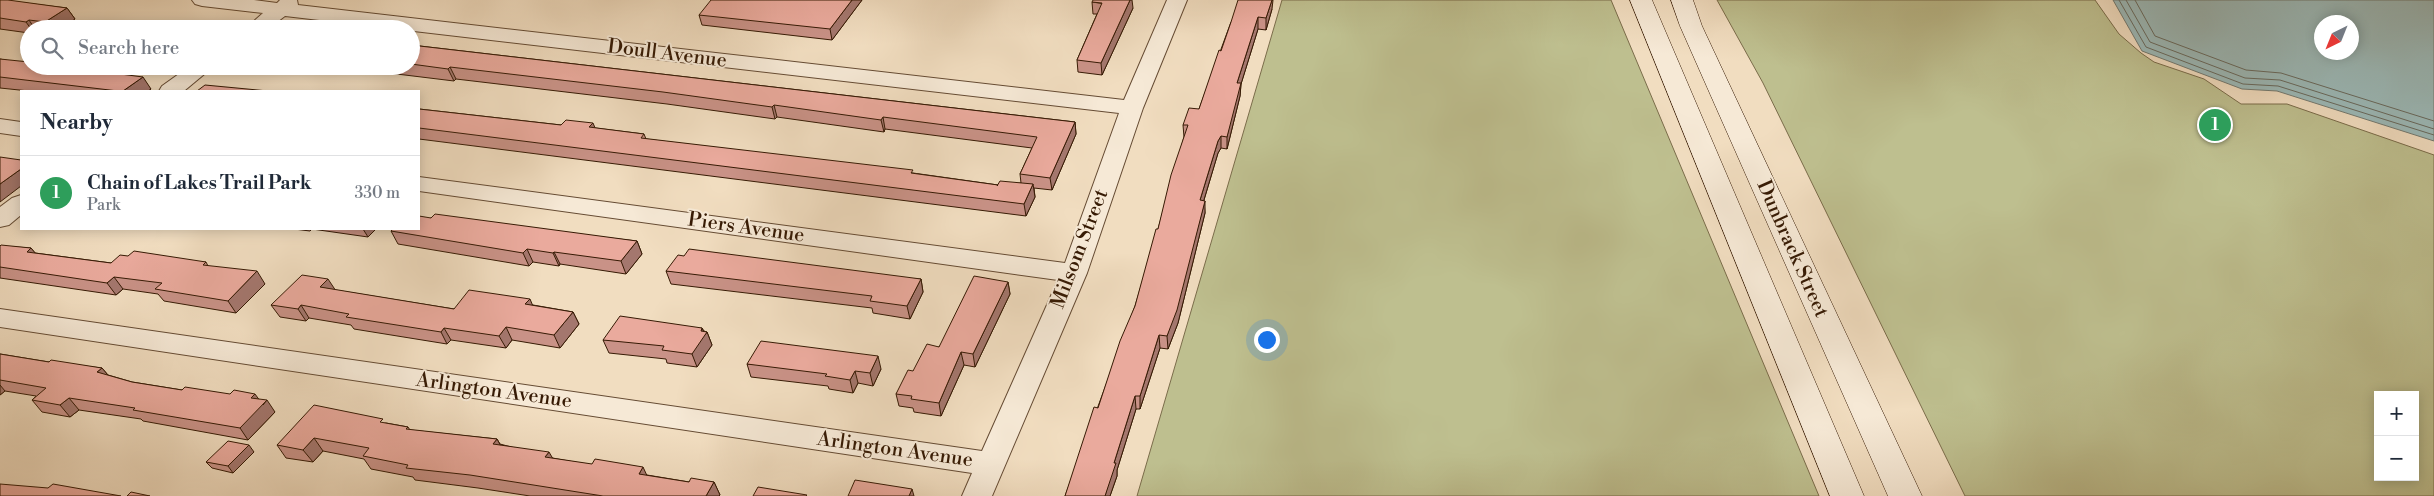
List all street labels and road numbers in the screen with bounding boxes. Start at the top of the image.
street label: Doull Avenue [606,34,728,74]
street label: Dunbrack Street [1750,176,1834,322]
street label: Milsom Street [1046,186,1114,312]
street label: Piers Avenue [686,207,806,249]
street label: Arlington Avenue [414,368,573,414]
street label: Arlington Avenue [815,427,974,473]

